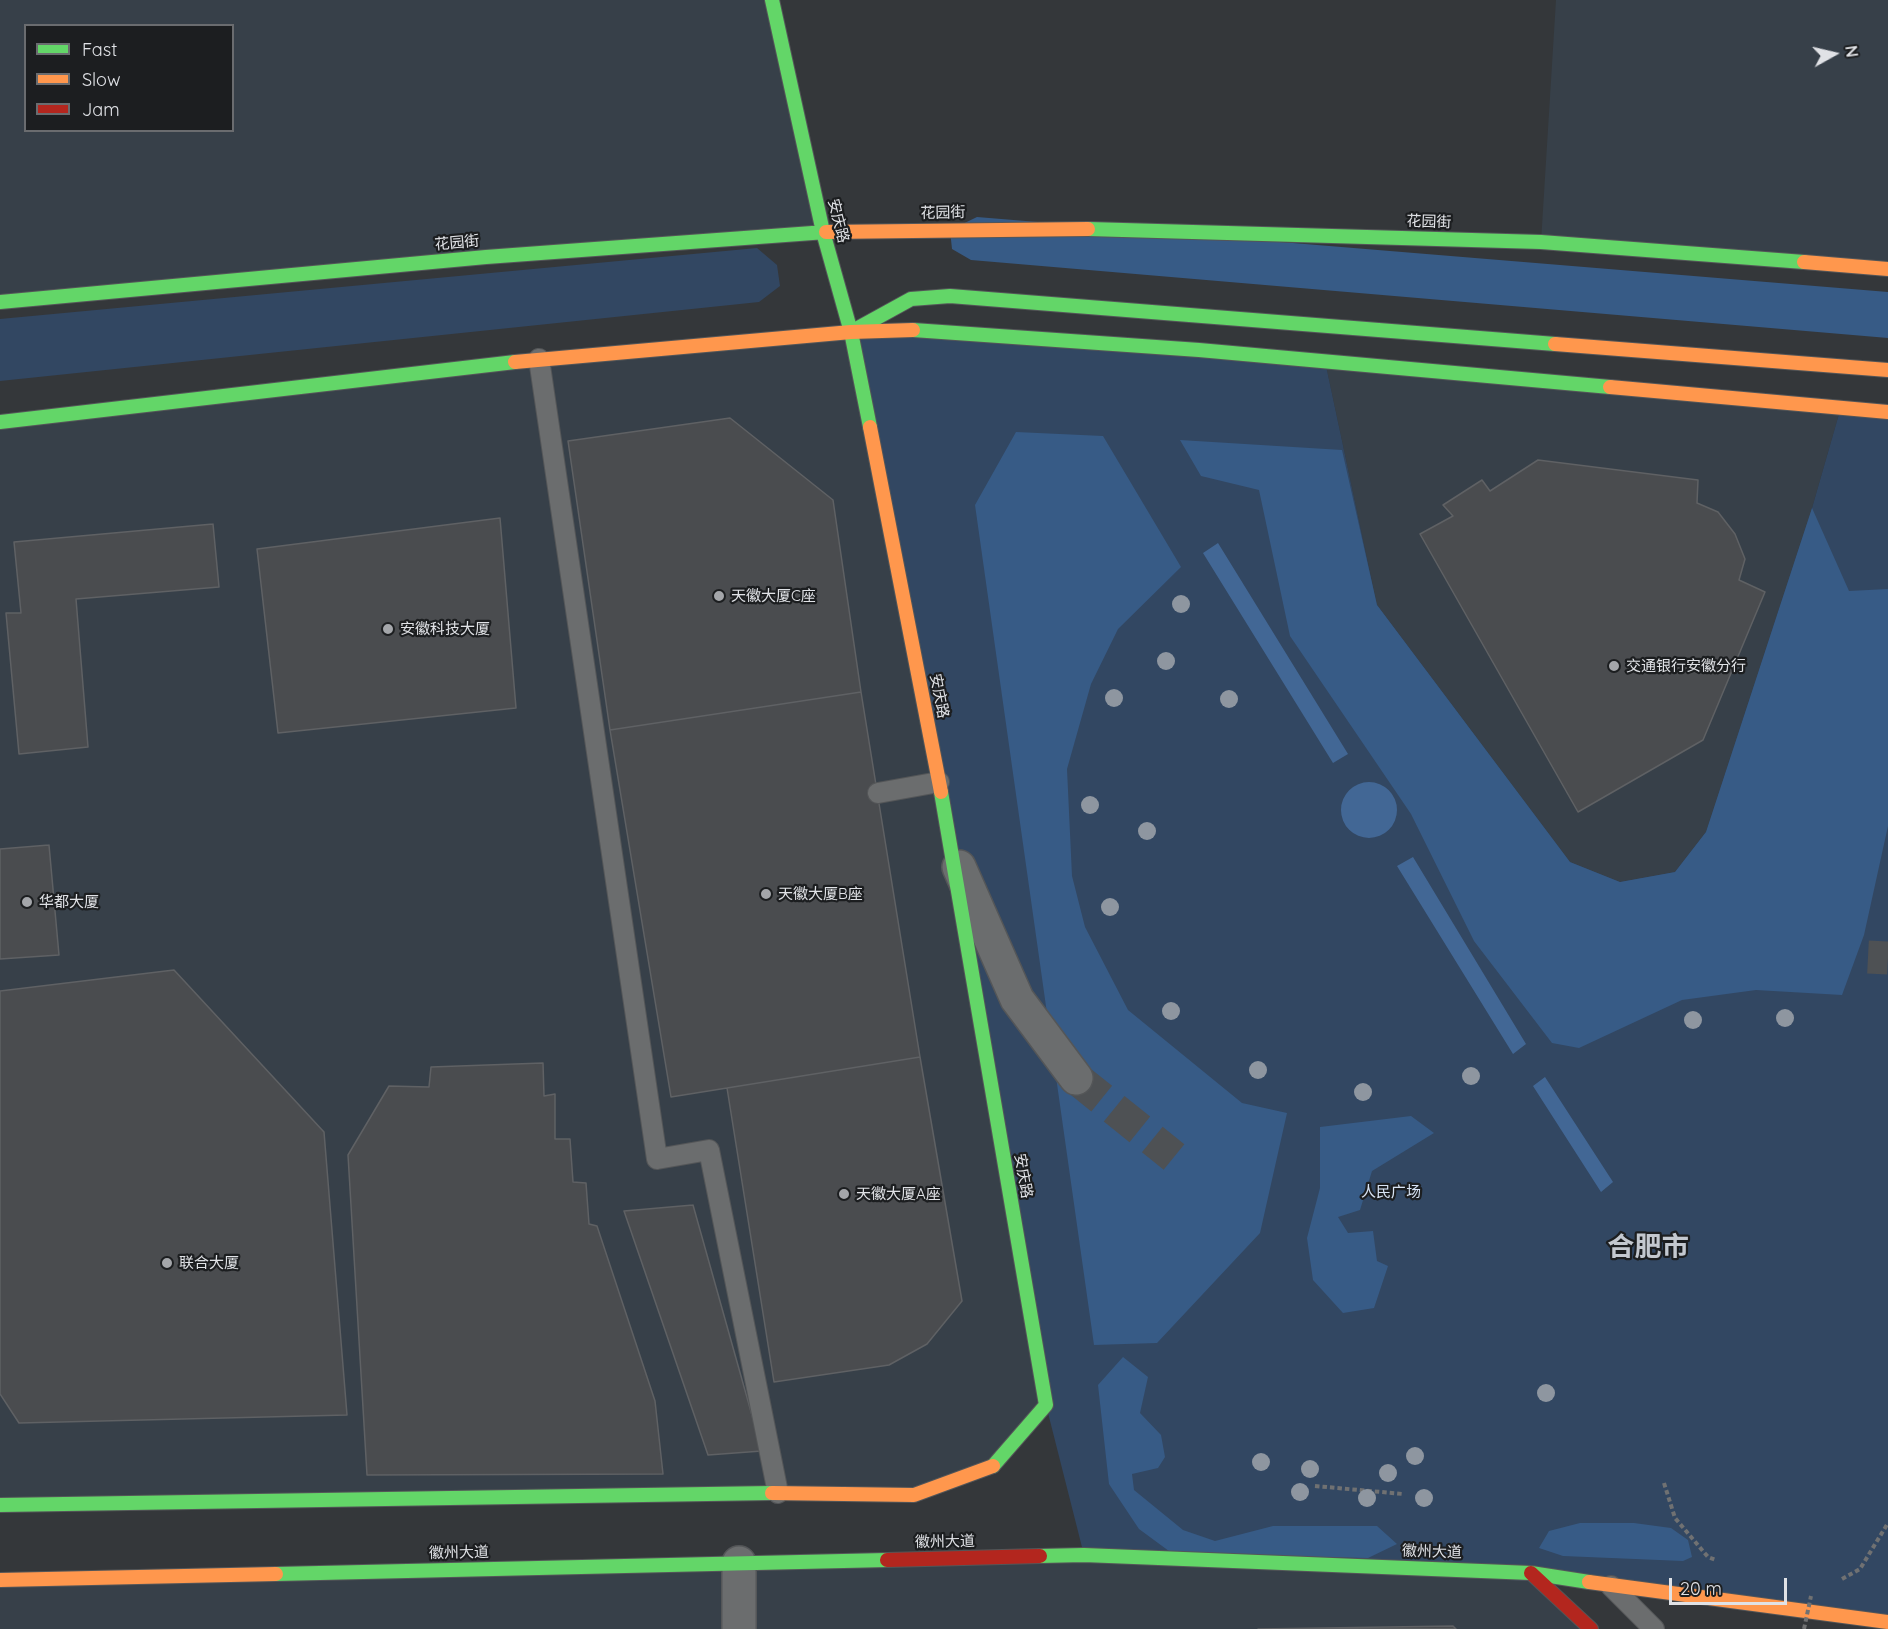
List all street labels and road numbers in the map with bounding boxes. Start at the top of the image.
street label: 安庆路 [824,197,852,245]
street label: 花园街 [920,204,966,222]
street label: 花园街 [1406,212,1452,232]
street label: 花园街 [434,232,480,254]
street label: 安庆路 [926,672,952,720]
street label: 安庆路 [1010,1152,1036,1200]
street label: 徽州大道 [915,1532,975,1552]
street label: 徽州大道 [1402,1542,1462,1562]
street label: 徽州大道 [429,1543,489,1563]

